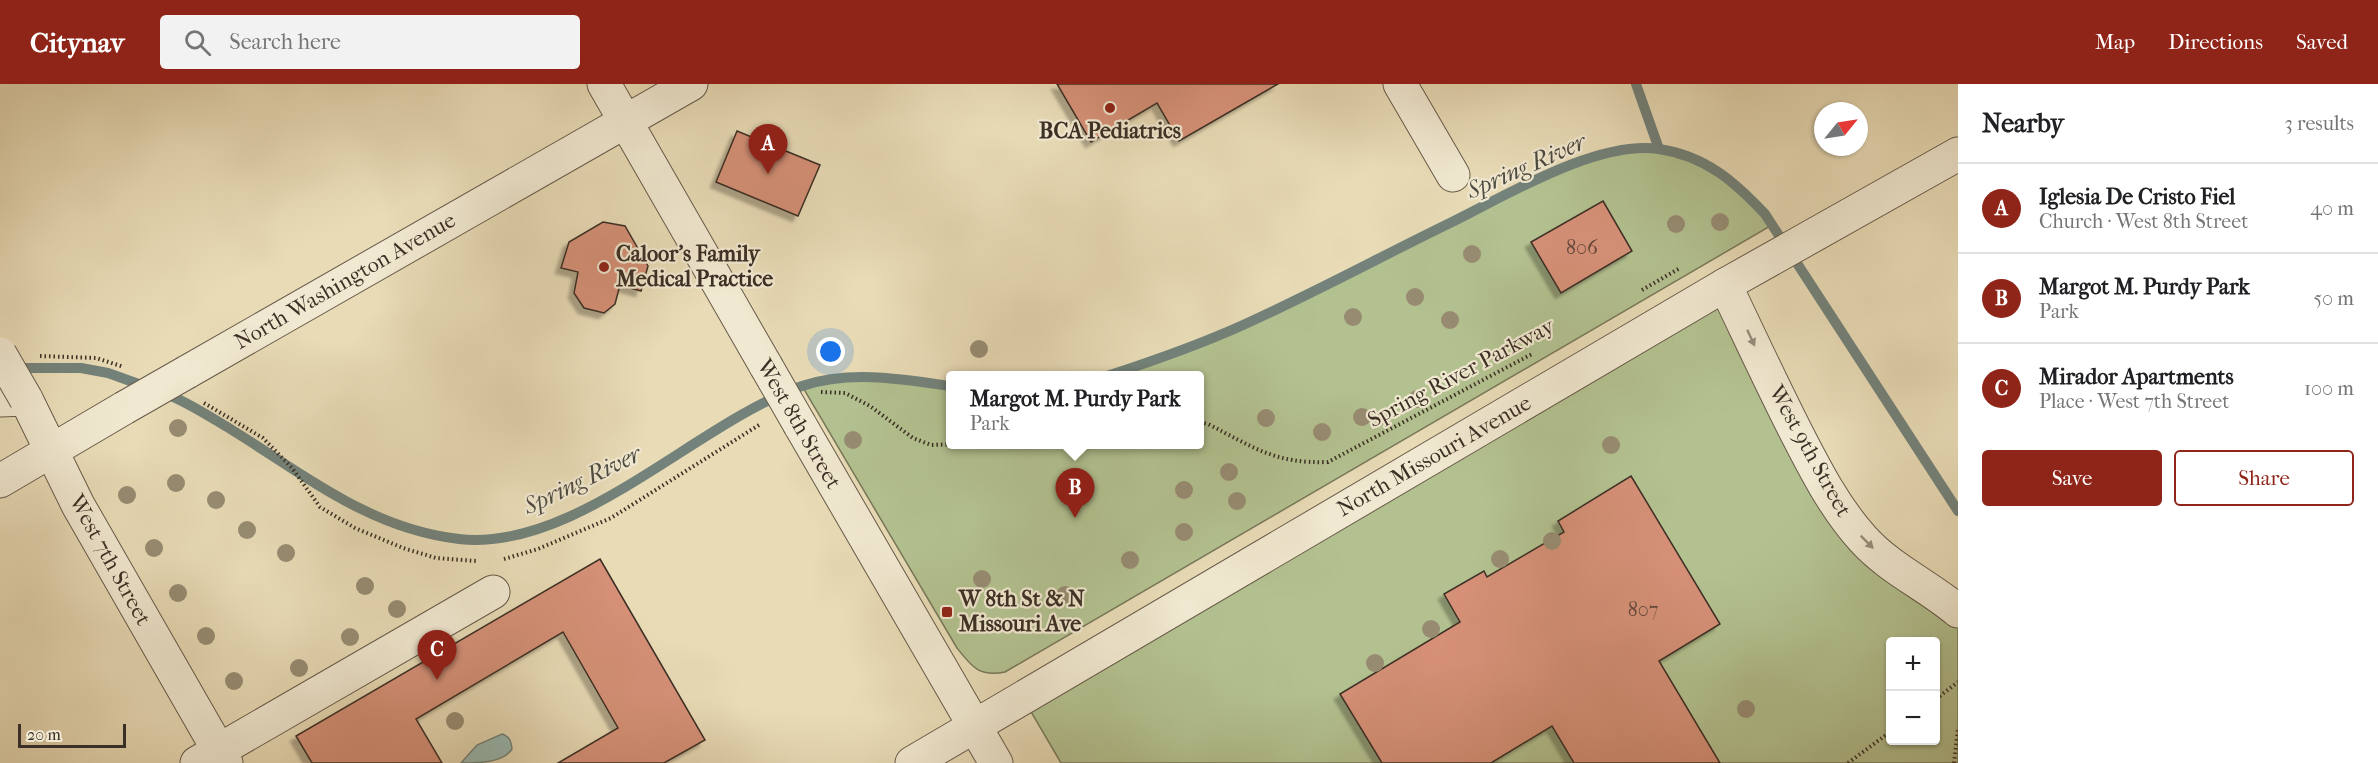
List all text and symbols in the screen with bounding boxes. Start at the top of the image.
search box [160,15,580,69]
text: Citynav [30,26,124,59]
icon: search [181,26,214,59]
text: Search here [229,29,341,55]
text: Map [2095,30,2135,54]
text: Directions [2168,30,2263,54]
text: Saved [2296,30,2348,54]
marker: BCA Pediatrics [1103,101,1117,115]
north arrow [1814,102,1868,156]
text: Nearby [1982,108,2064,139]
text: 3 results [2285,112,2354,135]
place label: BCA Pediatrics [1039,118,1181,144]
pin: A [748,124,788,174]
water label: Spring River [1461,126,1592,205]
text: Iglesia De Cristo Fiel [2039,184,2235,210]
text: A [1995,197,2008,220]
text: 40 m [2310,197,2354,220]
street label: North Washington Avenue [230,207,460,355]
text: Church · West 8th Street [2039,210,2248,233]
house number: 806 [1566,236,1598,259]
place label: Caloor's Family Medical Practice [615,241,773,292]
marker: Caloor's Family Medical Practice [597,260,611,274]
text: Margot M. Purdy Park [2039,274,2250,300]
text: B [1995,287,2008,310]
text: 50 m [2313,287,2354,310]
text: Park [2039,300,2079,323]
street label: Spring River Parkway [1363,312,1560,433]
one-way arrow [1746,329,1755,346]
your location [816,337,845,366]
street label: West 8th Street [751,354,847,494]
text: Mirador Apartments [2039,364,2234,390]
popup [946,371,1204,449]
text: C [1995,377,2008,400]
text: 100 m [2304,377,2354,400]
street label: West 9th Street [1763,380,1857,521]
text: Margot M. Purdy Park [970,386,1180,412]
street label: North Missouri Avenue [1332,390,1536,522]
text: Place · West 7th Street [2039,390,2229,413]
text: Park [970,412,1009,435]
water label: Spring River [518,439,647,521]
button: Save [1982,450,2162,506]
button: Share [2174,450,2354,506]
pin: B [1056,468,1094,518]
street label: West 7th Street [63,489,157,630]
one-way arrow [1860,535,1874,549]
place label: W 8th St & N Missouri Ave [958,586,1085,637]
house number: 807 [1628,598,1659,621]
marker: W 8th St & N Missouri Ave [940,605,954,619]
pin: C [418,630,456,680]
map controls [1886,637,1940,745]
button: + [1886,637,1940,691]
button: − [1886,691,1940,745]
scale bar [18,721,126,748]
text: 20 m [27,725,61,744]

